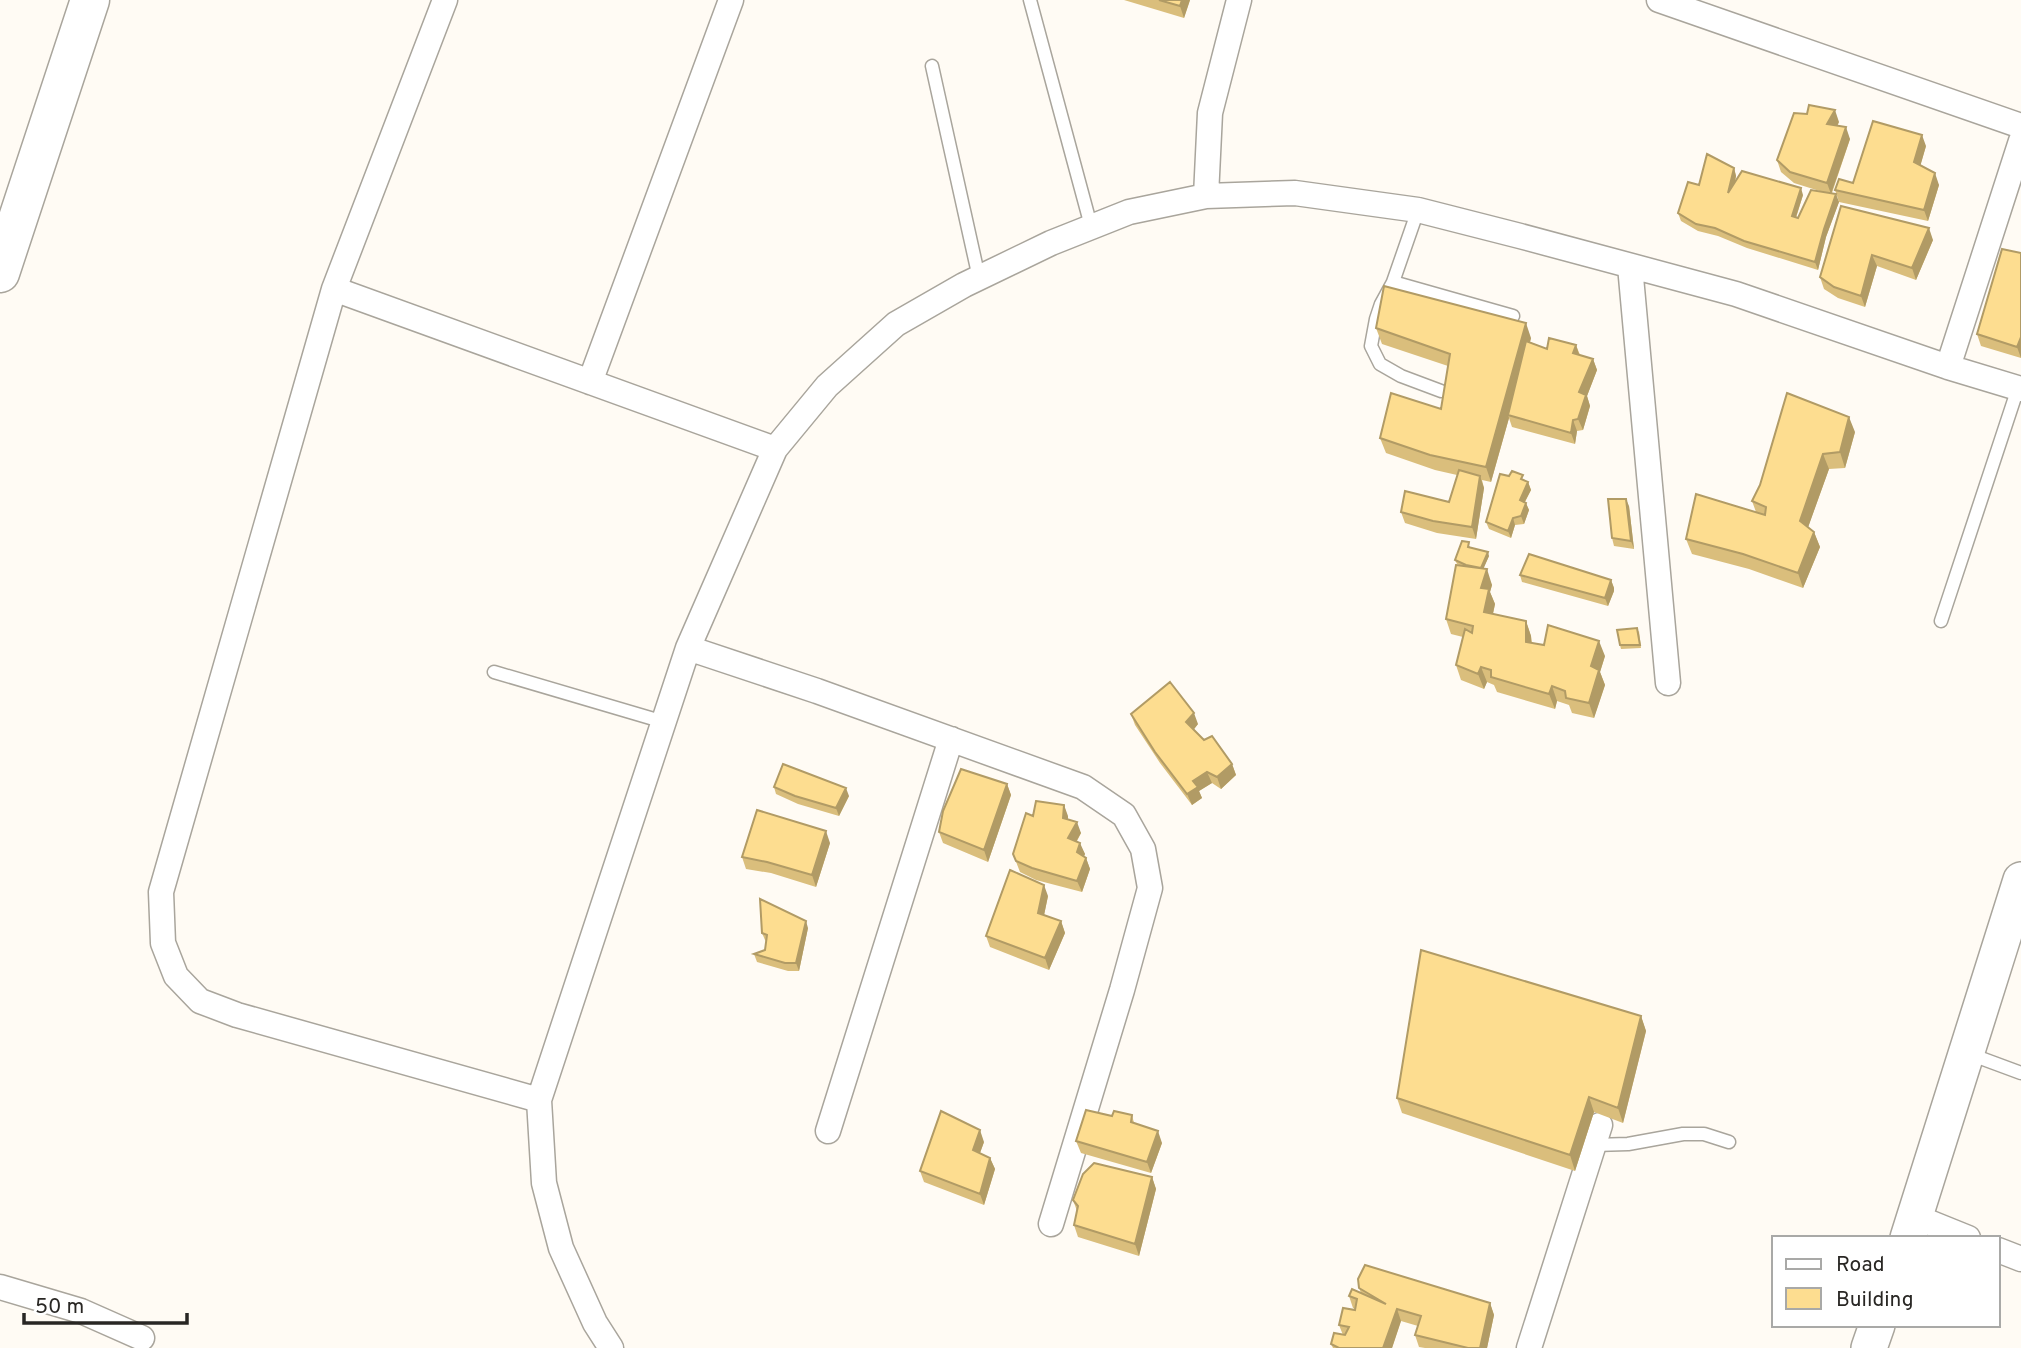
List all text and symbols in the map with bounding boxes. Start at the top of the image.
legend [1772,1236,2000,1327]
text: Road [1836,1252,1885,1279]
scale bar [24,1282,187,1326]
text: Building [1836,1287,1914,1314]
text: 50 m [35,1294,84,1321]

